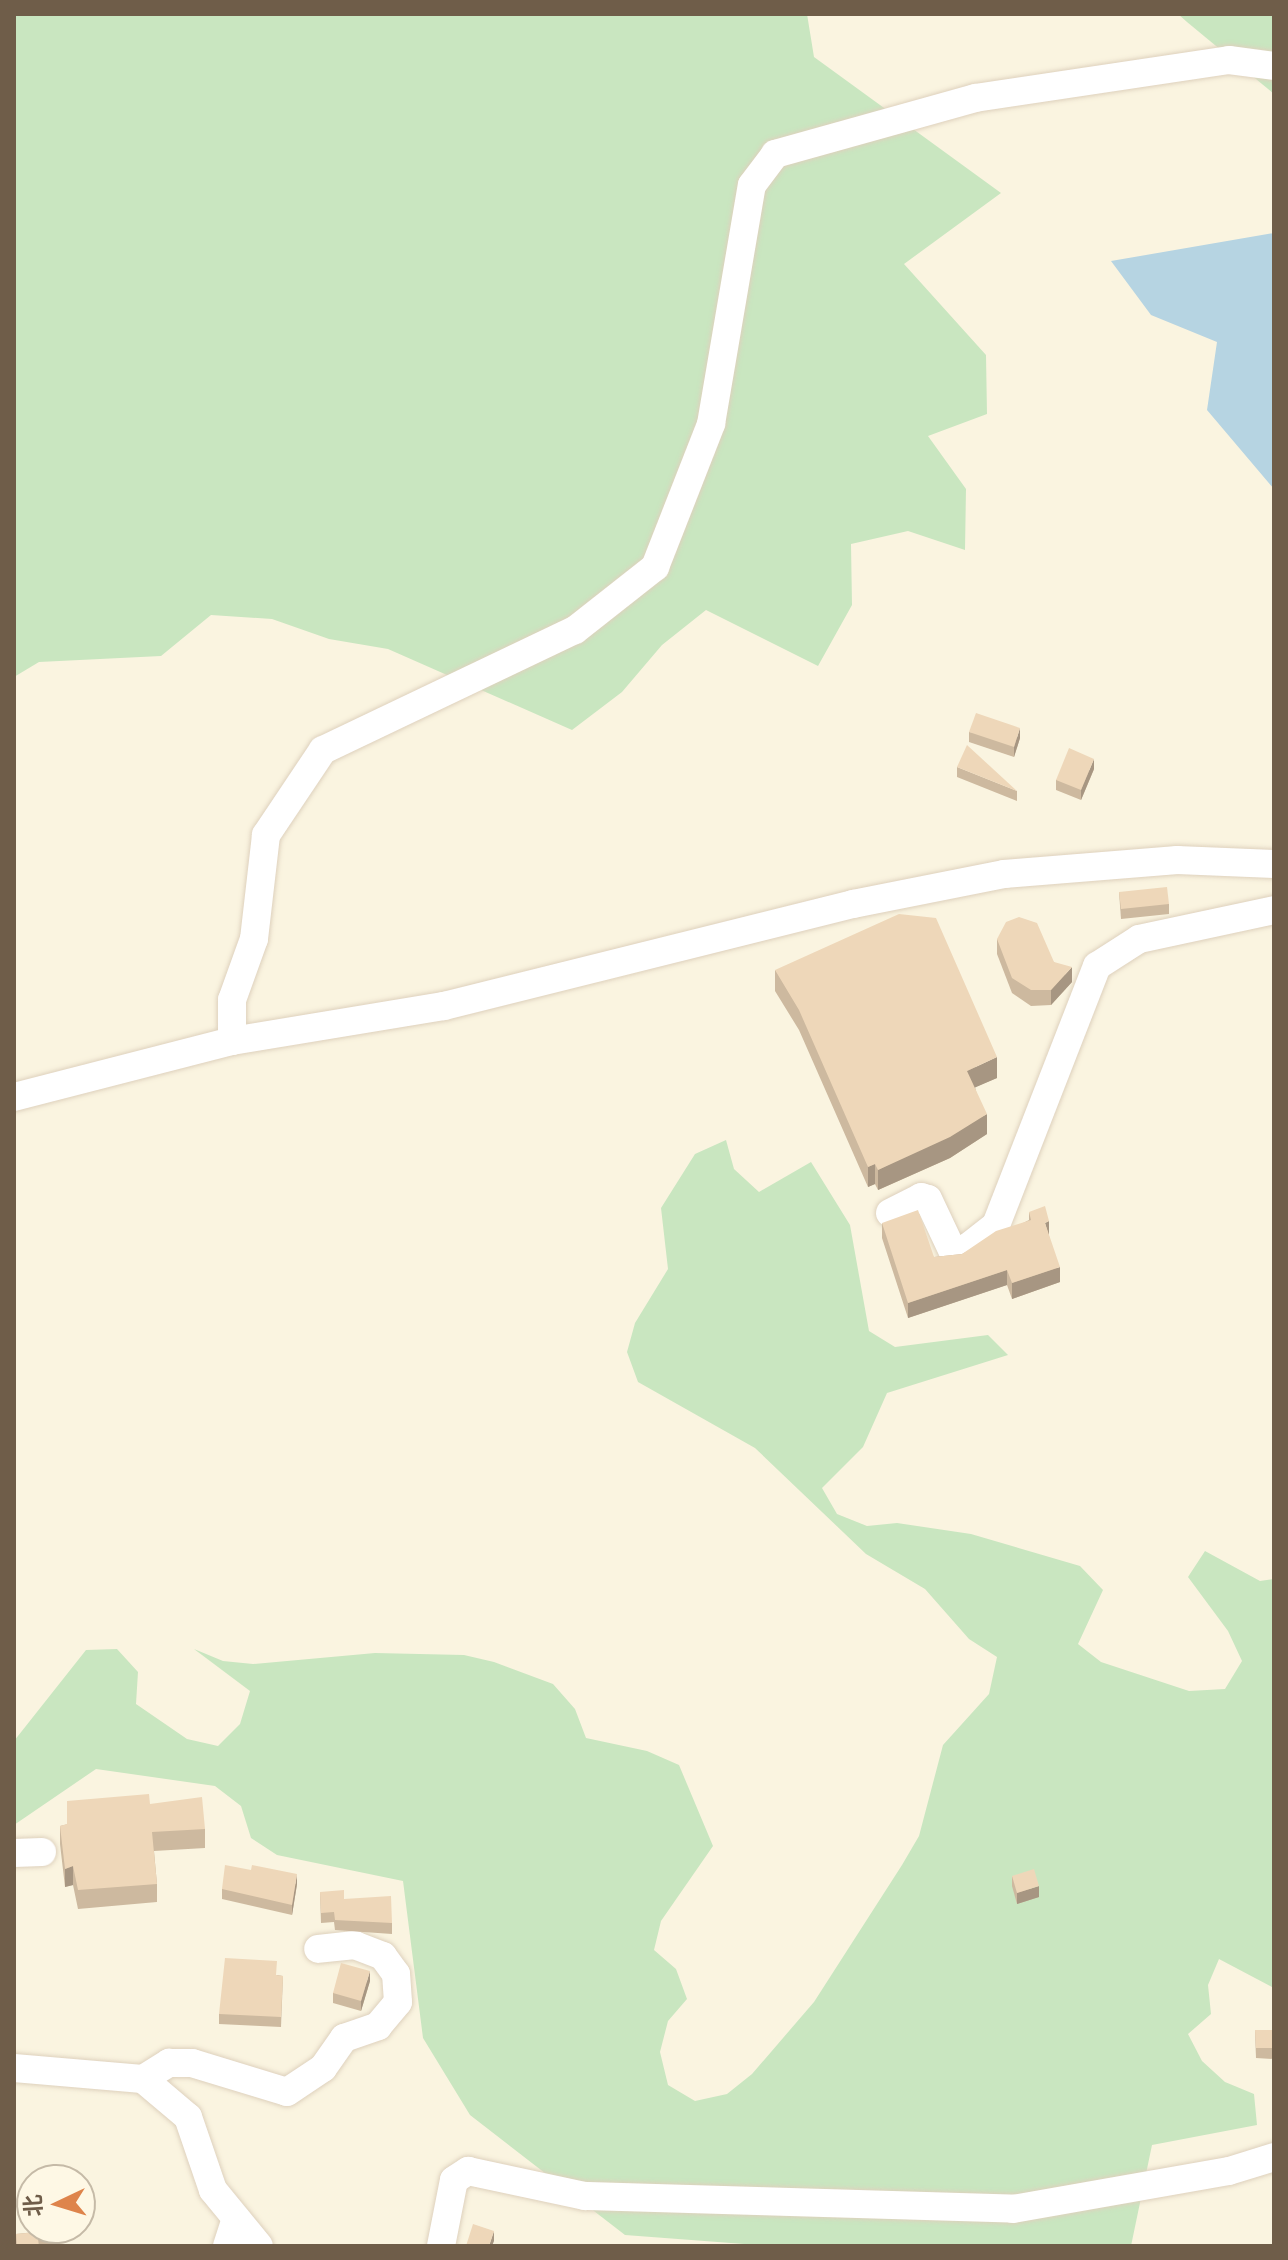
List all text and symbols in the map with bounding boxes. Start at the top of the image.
north arrow [16,2164,96,2244]
text: 北 [17,2194,50,2218]

